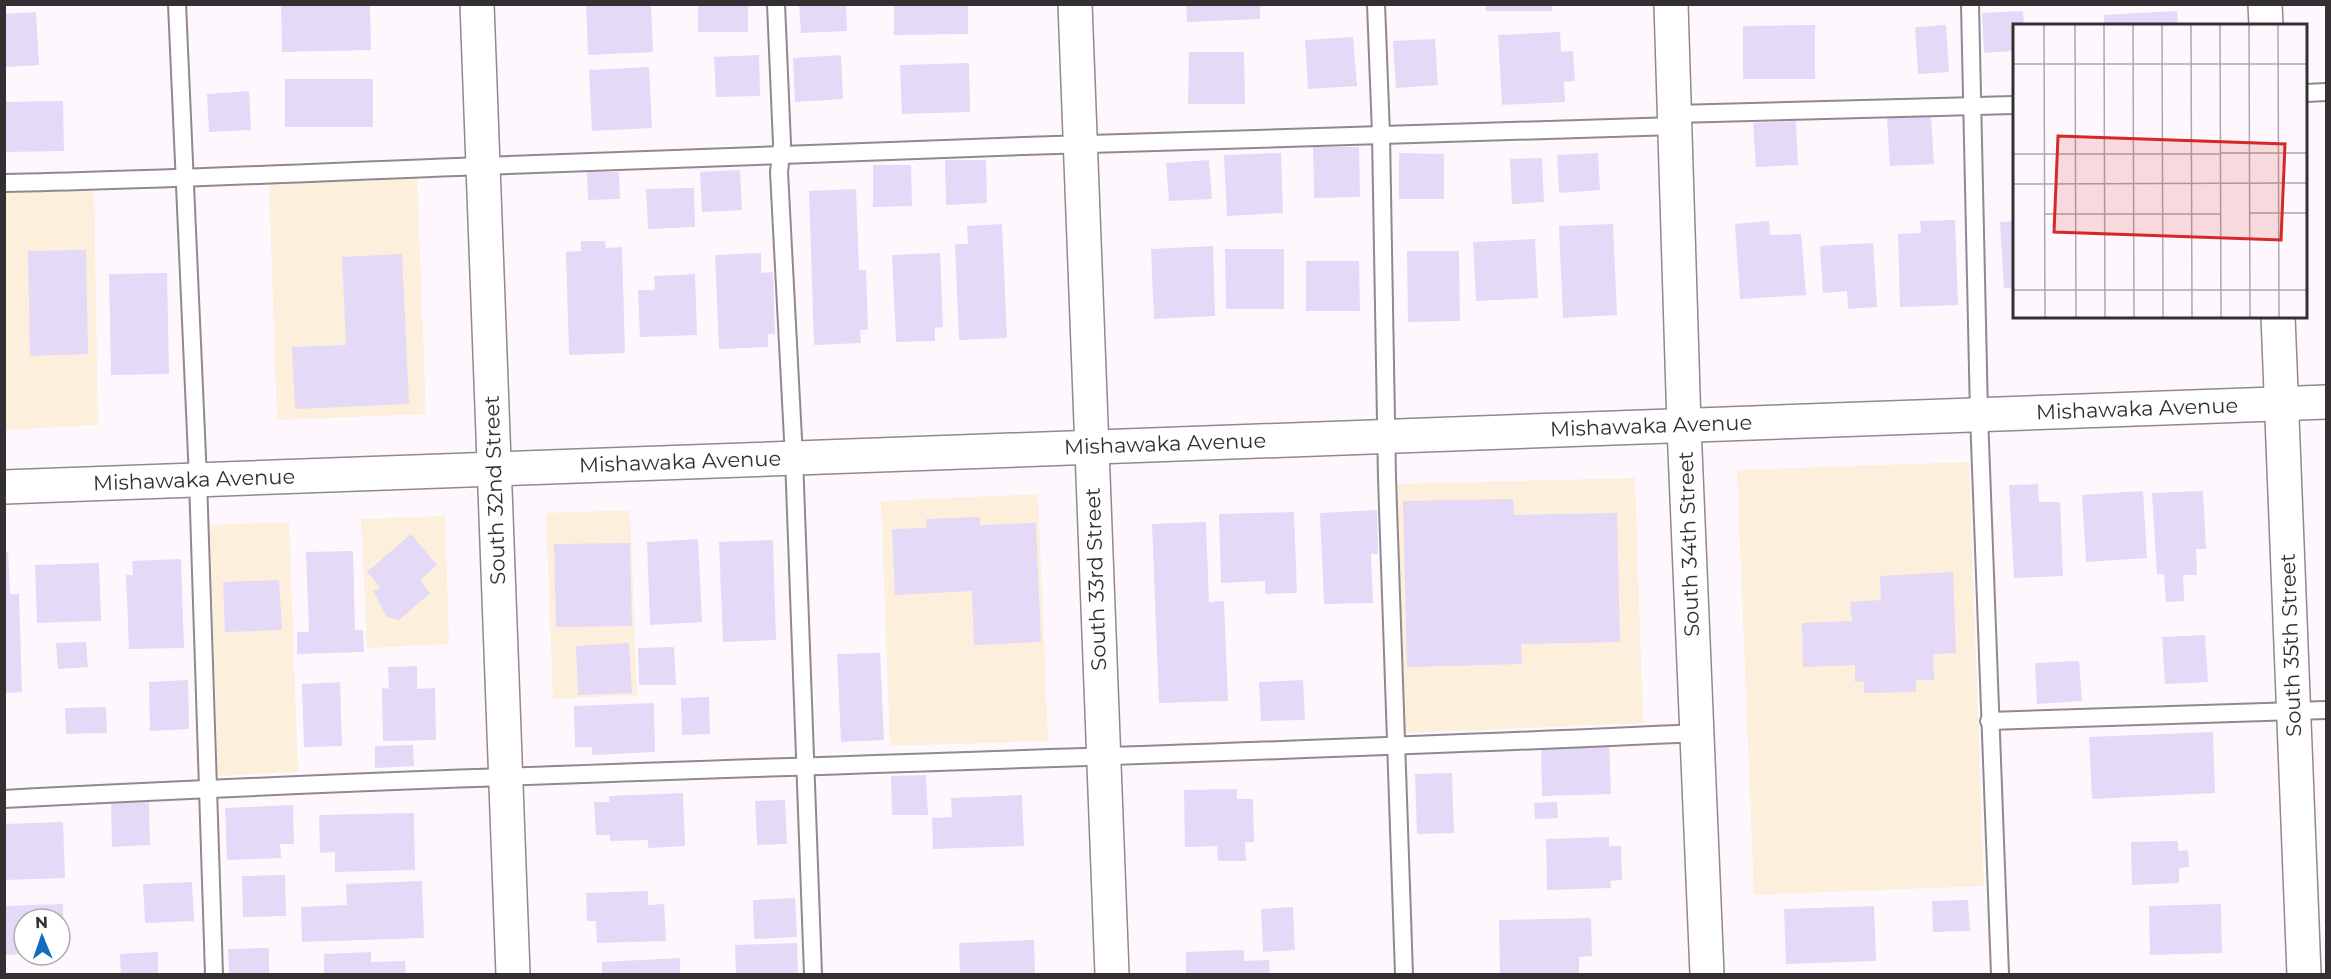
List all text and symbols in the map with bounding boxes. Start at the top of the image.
inset map [2013,24,2307,318]
street label: Mishawaka Avenue [2035,392,2238,425]
street label: South 32nd Street [479,395,510,585]
street label: Mishawaka Avenue [1549,409,1752,442]
street label: Mishawaka Avenue [1063,427,1266,460]
street label: Mishawaka Avenue [578,445,781,478]
street label: South 34th Street [1673,451,1704,637]
street label: Mishawaka Avenue [92,463,295,496]
street label: South 33rd Street [1080,487,1111,671]
street label: South 35th Street [2275,553,2306,737]
north arrow [12,907,72,967]
text: N [35,913,48,932]

